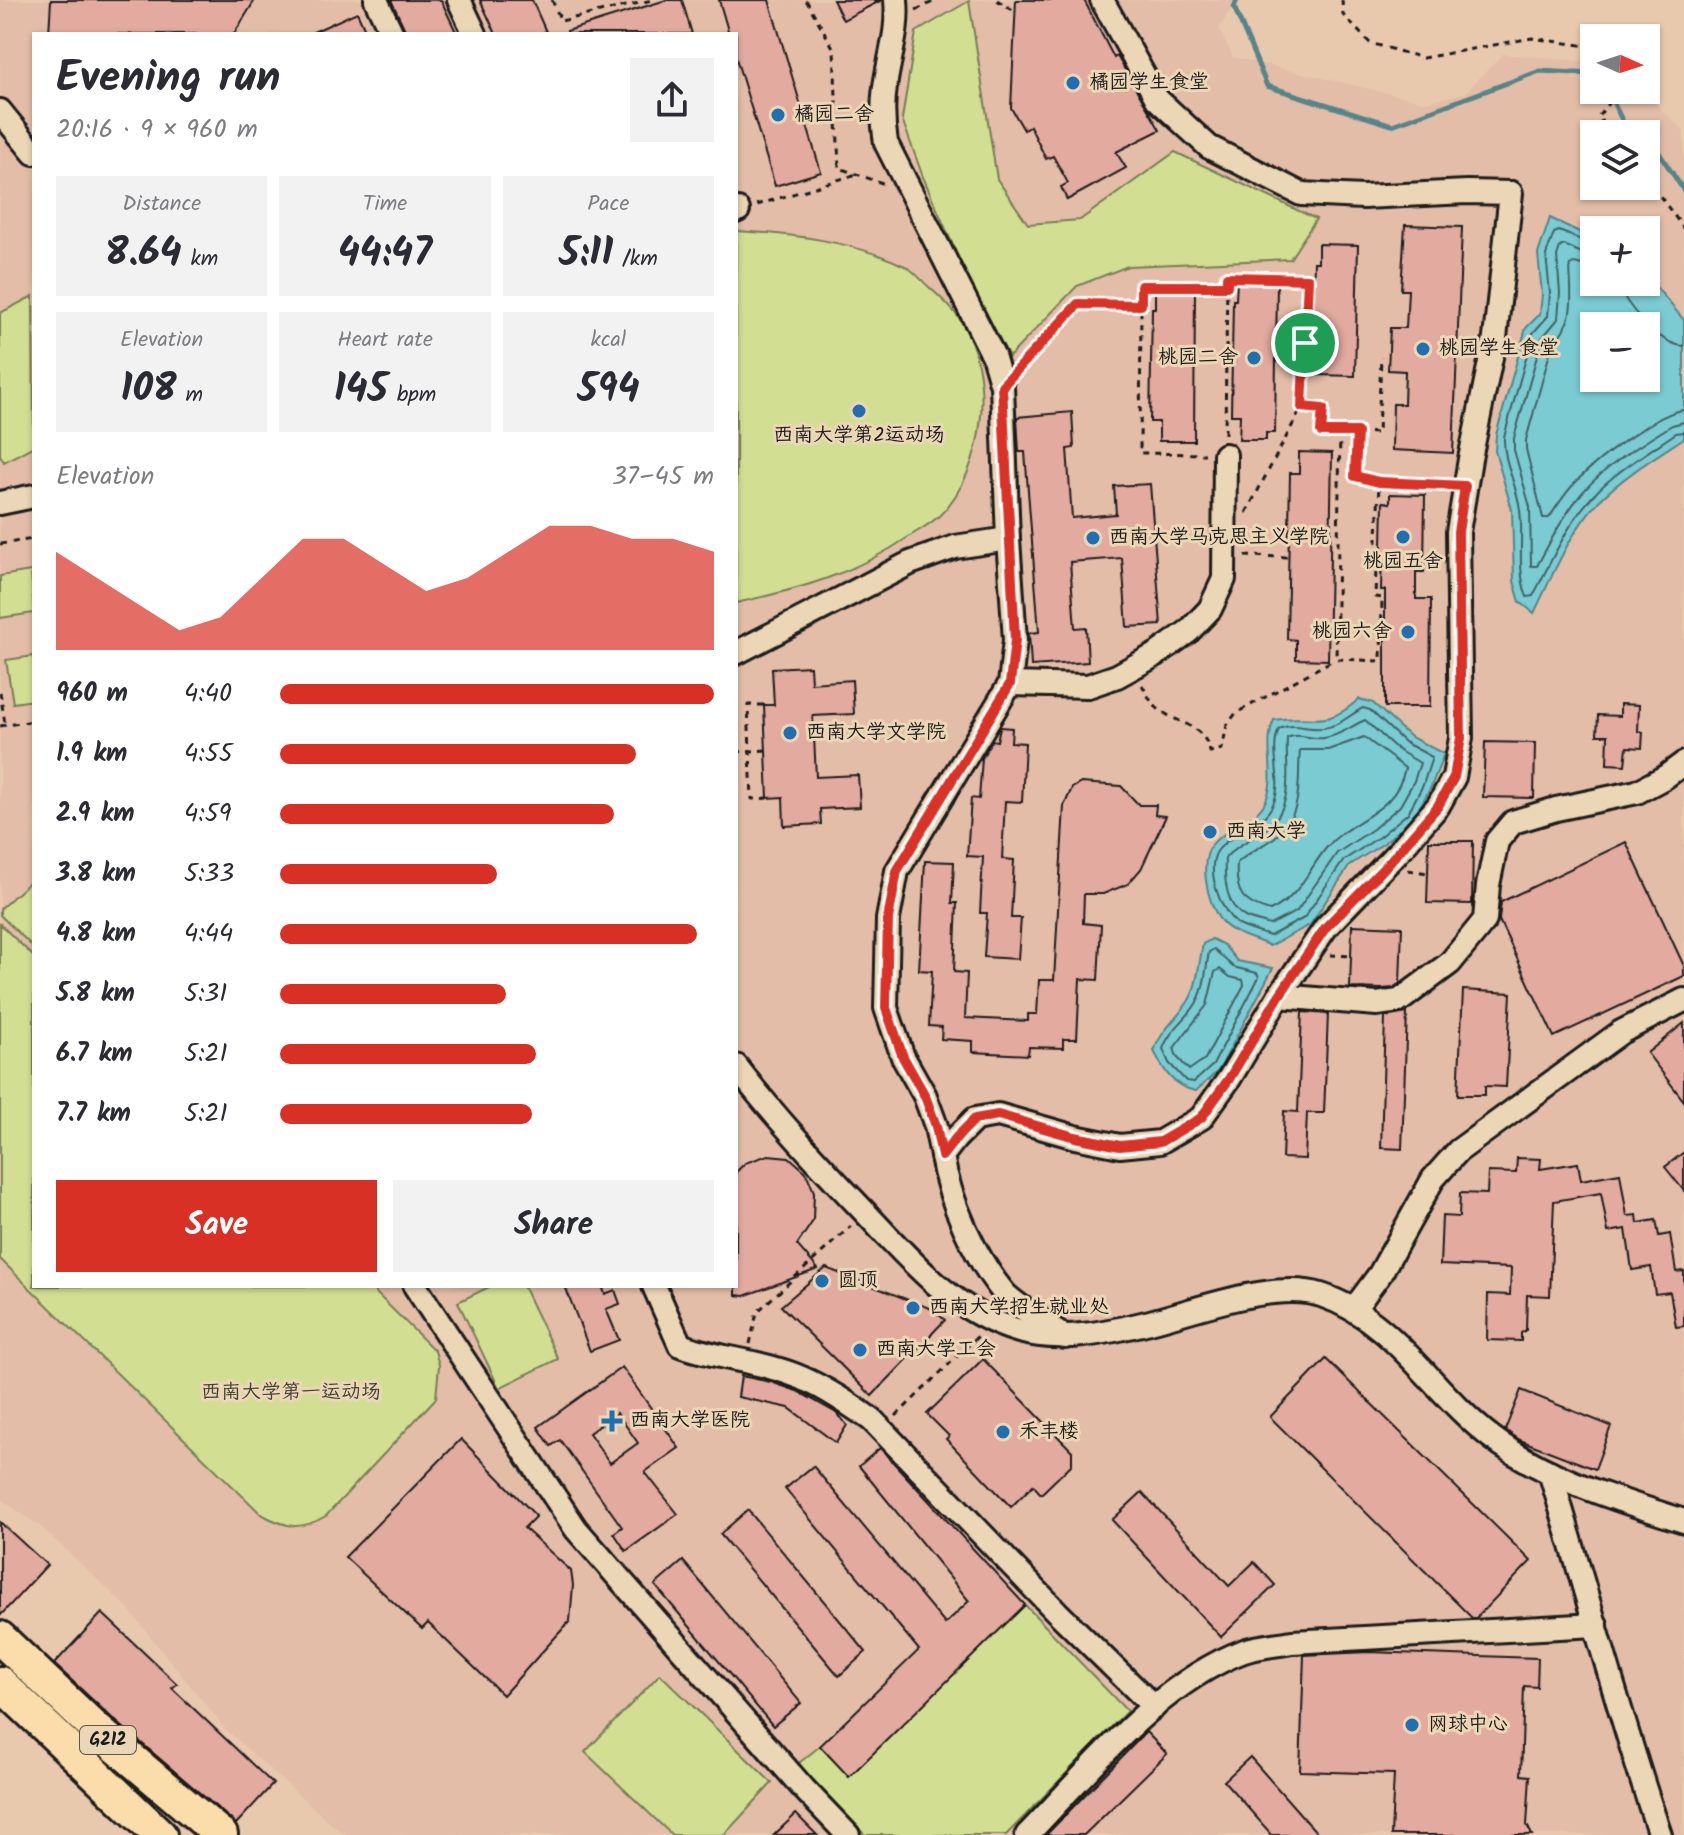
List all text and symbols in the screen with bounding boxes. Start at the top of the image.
north arrow [1580,24,1660,104]
map controls [1580,24,1660,392]
text: Evening run [56,44,280,114]
button: share [630,58,714,142]
place label: 橘园学生食堂 [1089,67,1209,99]
marker: 橘园学生食堂 [1064,74,1082,92]
place label: 橘园二舍 [794,99,874,131]
marker: 橘园二舍 [769,106,787,124]
text: 20:16 · 9 × 960 m [56,109,258,151]
button: layers [1580,120,1660,200]
text: Distance [122,187,201,222]
text: Time [363,187,407,222]
text: Pace [587,187,629,222]
button: + [1580,216,1660,296]
text: 8.64 [105,222,182,286]
text: 44:47 [338,222,432,286]
text: 5:11 [559,222,613,286]
text: km [182,242,218,277]
text: /km [613,242,658,277]
pin [1271,309,1339,377]
button: − [1580,312,1660,392]
icon: arrive [1283,321,1327,365]
text: Elevation [120,323,203,358]
text: Heart rate [337,323,433,358]
text: kcal [590,323,626,358]
place label: 桃园学生食堂 [1439,333,1559,365]
marker: 桃园学生食堂 [1414,340,1432,358]
place label: 桃园二舍 [1158,342,1238,374]
marker: 桃园二舍 [1245,349,1263,367]
text: 108 [120,358,177,422]
text: 145 [334,358,388,422]
text: 594 [577,358,639,422]
text: m [177,378,203,413]
text: bpm [388,378,436,413]
marker: 西南大学第2运动场 [850,402,868,420]
place label: 西南大学第2运动场 [773,420,945,452]
text: Elevation [56,456,154,498]
text: 37–45 m [612,456,714,498]
place label: 西南大学马克思主义学院 [1109,522,1329,554]
marker: 桃园五舍 [1394,528,1412,546]
marker: 西南大学马克思主义学院 [1084,529,1102,547]
place label: 桃园五舍 [1363,546,1443,578]
place label: 桃园六舍 [1312,616,1392,648]
marker: 桃园六舍 [1399,623,1417,641]
text: 960 m [56,673,128,715]
text: 4:40 [184,673,232,715]
place label: 西南大学文学院 [806,717,946,749]
marker: 西南大学文学院 [781,724,799,742]
text: 1.9 km [56,733,127,775]
text: 4:55 [184,733,233,775]
text: 2.9 km [56,793,135,835]
text: 4:59 [184,793,231,835]
place label: 西南大学 [1226,816,1306,848]
marker: 西南大学 [1201,823,1219,841]
text: 3.8 km [56,853,136,895]
text: 5:33 [184,853,234,895]
text: 4.8 km [56,913,136,955]
text: 4:44 [184,913,233,955]
text: 5.8 km [56,973,135,1015]
text: 5:31 [184,973,227,1015]
text: 6.7 km [56,1033,133,1075]
text: 5:21 [184,1033,228,1075]
text: 7.7 km [56,1093,131,1135]
text: 5:21 [184,1093,228,1135]
button: Save [56,1180,377,1272]
button: Share [393,1180,714,1272]
place label: 圆顶 [838,1265,878,1297]
marker: 圆顶 [813,1272,831,1290]
place label: 西南大学招生就业处 [929,1292,1109,1324]
marker: 西南大学招生就业处 [904,1299,922,1317]
place label: 西南大学工会 [876,1334,996,1366]
marker: 西南大学工会 [851,1341,869,1359]
park label: 西南大学第一运动场 [201,1377,381,1409]
place label: 西南大学医院 [630,1405,750,1437]
marker: 西南大学医院 [601,1410,623,1432]
place label: 禾丰楼 [1019,1416,1079,1448]
marker: 禾丰楼 [994,1423,1012,1441]
place label: 网球中心 [1428,1709,1508,1741]
marker: 网球中心 [1403,1716,1421,1734]
road number: G212 [80,1726,136,1754]

